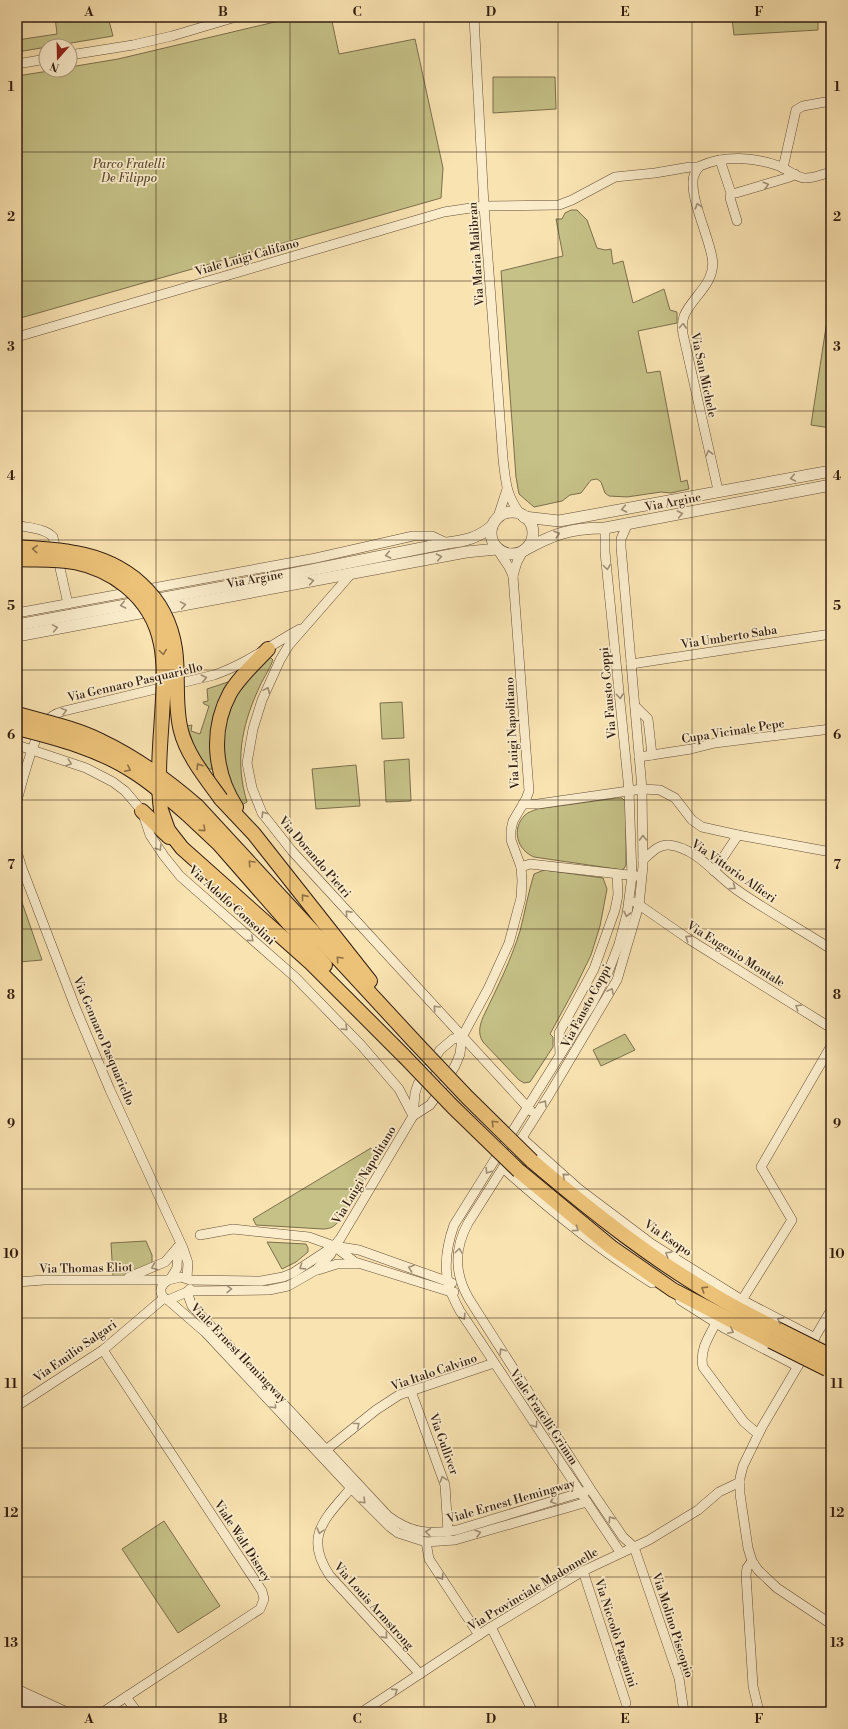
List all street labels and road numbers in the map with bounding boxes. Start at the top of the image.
street label: Via Maria Malibran [465,201,488,308]
street label: Viale Luigi Califano [192,235,301,280]
street label: Via San Michele [687,330,720,419]
street label: Via Argine [643,490,703,515]
street label: Via Argine [225,567,285,592]
street label: Via Umberto Saba [679,622,779,653]
street label: Via Fausto Coppi [597,646,620,740]
street label: Via Gennaro Pasquariello [65,660,205,706]
street label: Via Luigi Napolitano [502,676,523,790]
street label: Cupa Vicinale Pepe [680,716,786,747]
street label: Via Dorando Pietri [275,813,354,901]
street label: Via Vittorio Alfieri [687,836,779,906]
street label: Via Adolfo Consolini [184,862,278,948]
street label: Via Eugenio Montale [683,918,787,991]
street label: Via Fausto Coppi [558,962,615,1051]
street label: Via Gennaro Pasquariello [69,974,138,1108]
street label: Via Luigi Napolitano [329,1123,400,1228]
street label: Via Esopo [640,1216,695,1260]
street label: Via Thomas Eliot [38,1260,134,1277]
street label: Viale Ernest Hemingway [186,1300,290,1406]
street label: Via Emilio Salgari [30,1317,120,1386]
street label: Via Italo Calvino [388,1351,479,1395]
street label: Viale Fratelli Grimm [505,1366,581,1468]
street label: Via Gulliver [425,1411,462,1477]
street label: Viale Ernest Hemingway [444,1476,577,1527]
street label: Viale Walt Disney [210,1497,275,1585]
street label: Via Provinciale Madonnelle [465,1545,601,1635]
street label: Via Louis Armstrong [330,1559,417,1654]
street label: Via Molino Piscopio [648,1570,697,1680]
street label: Via Niccolò Paganini [591,1576,640,1689]

